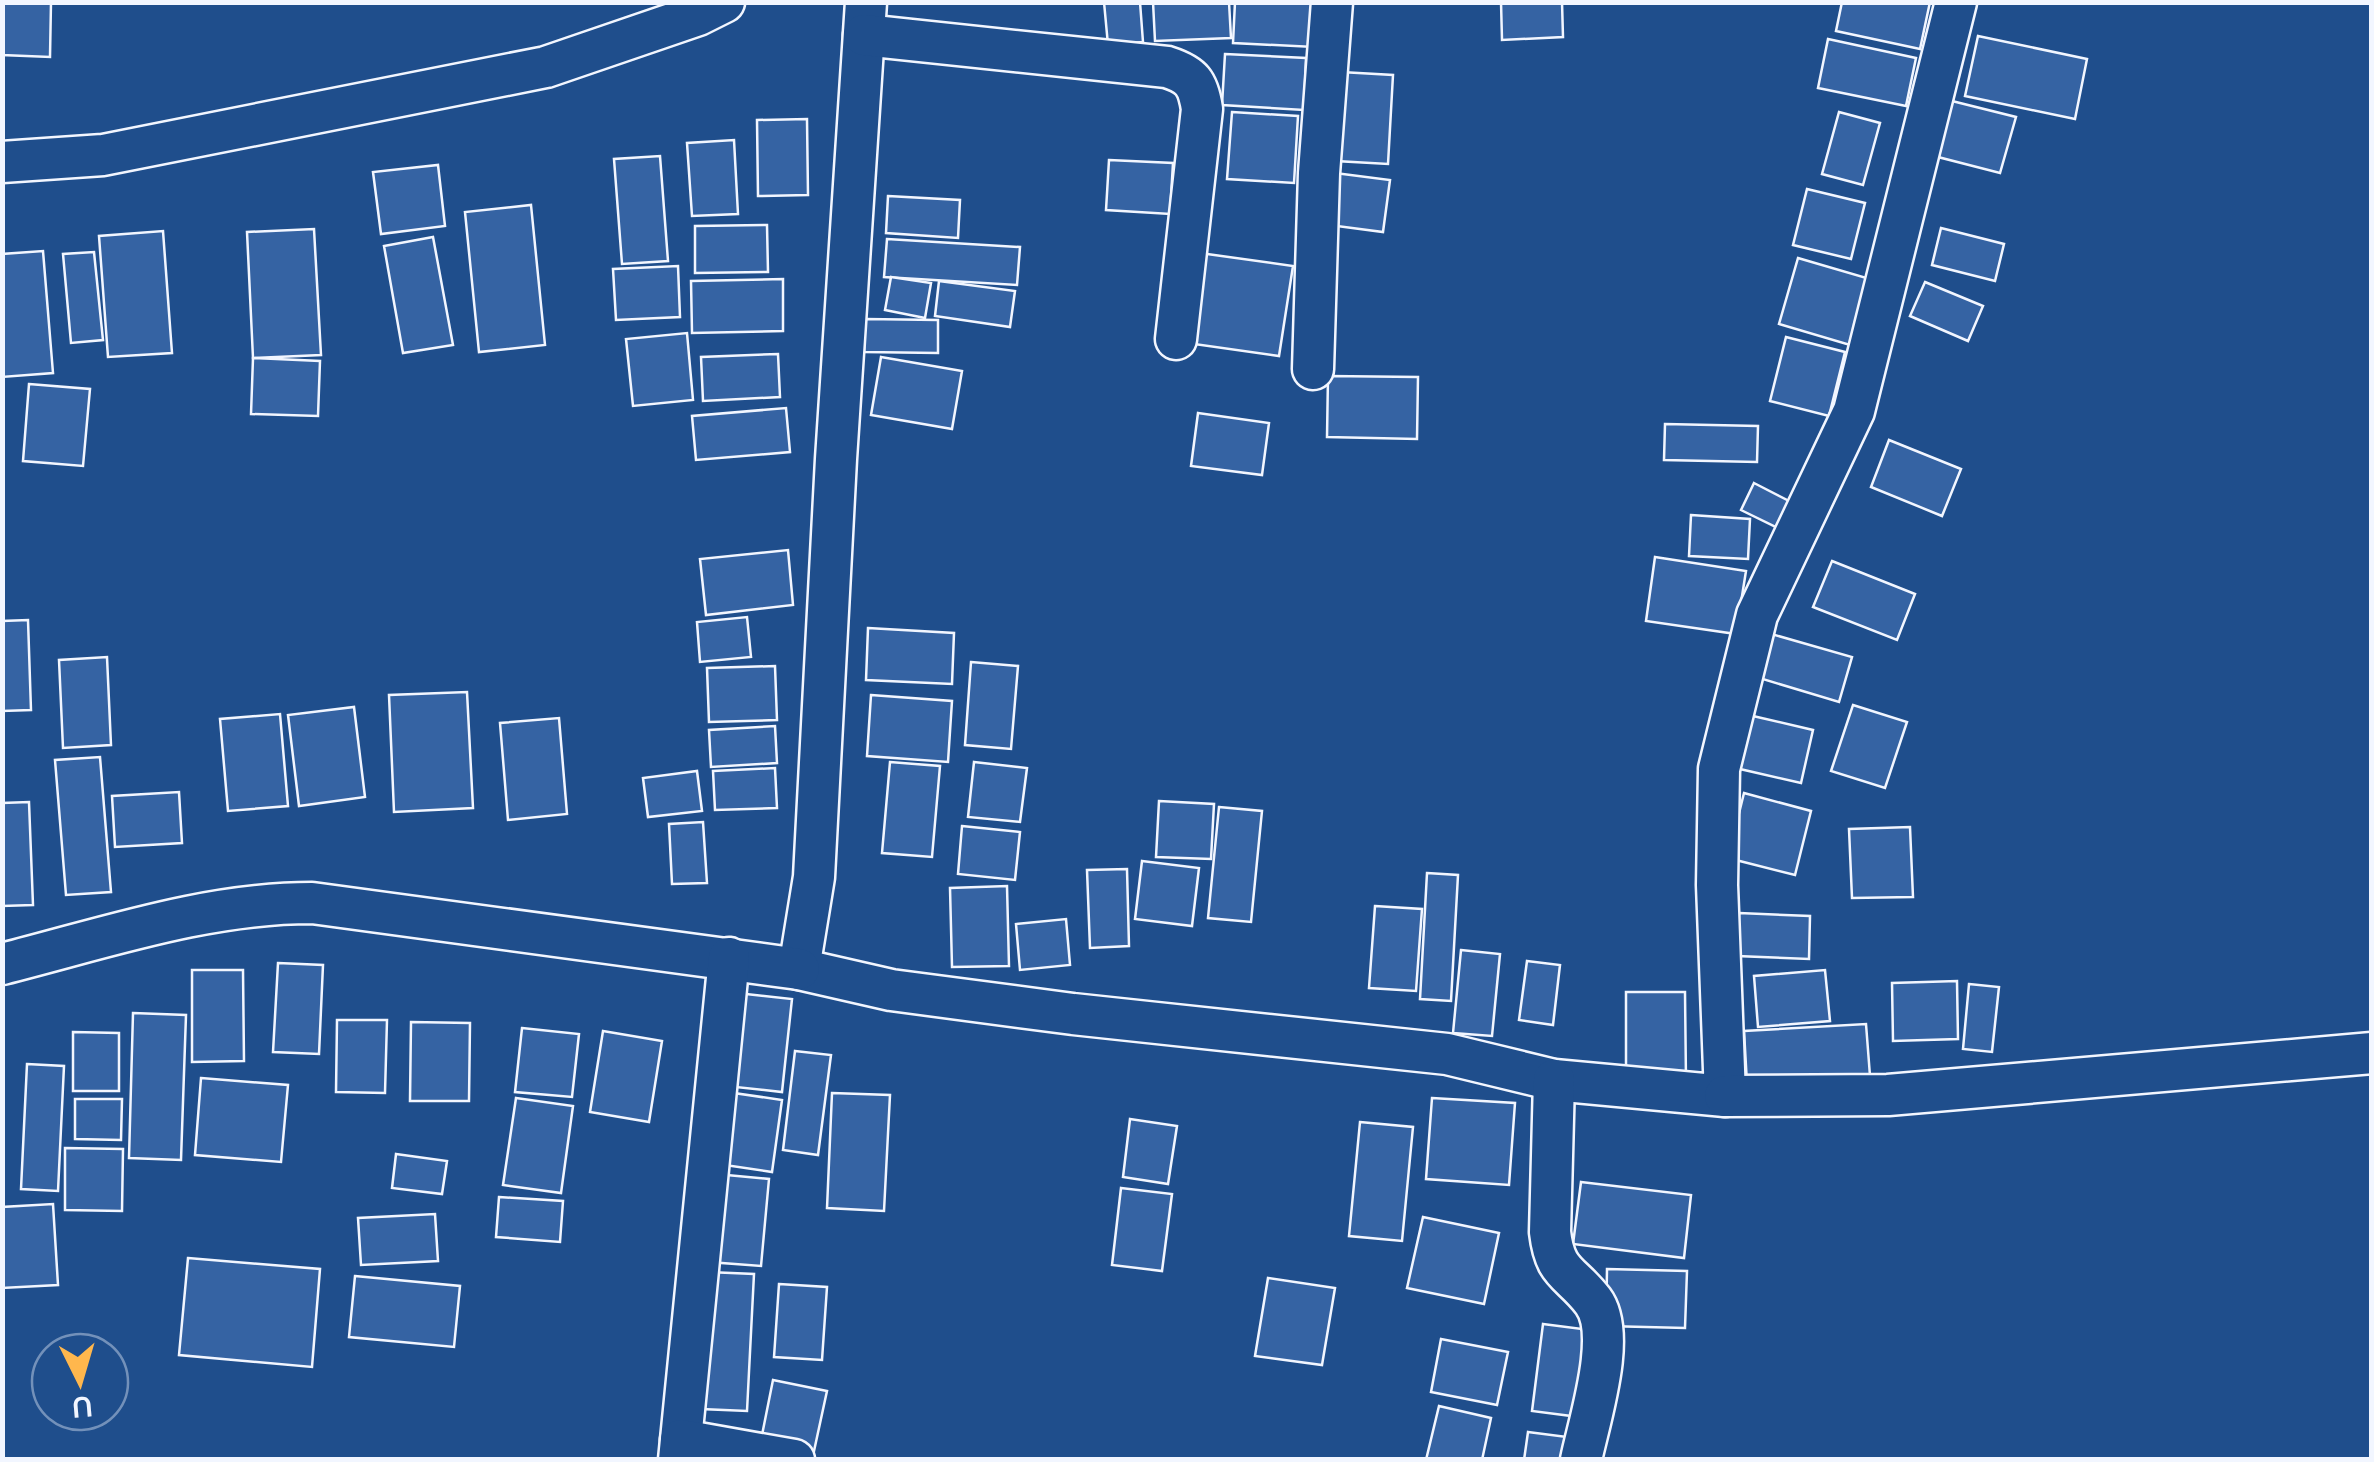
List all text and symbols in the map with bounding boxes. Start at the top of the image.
north arrow [30,1332,130,1432]
text: U [70,1390,94,1426]

